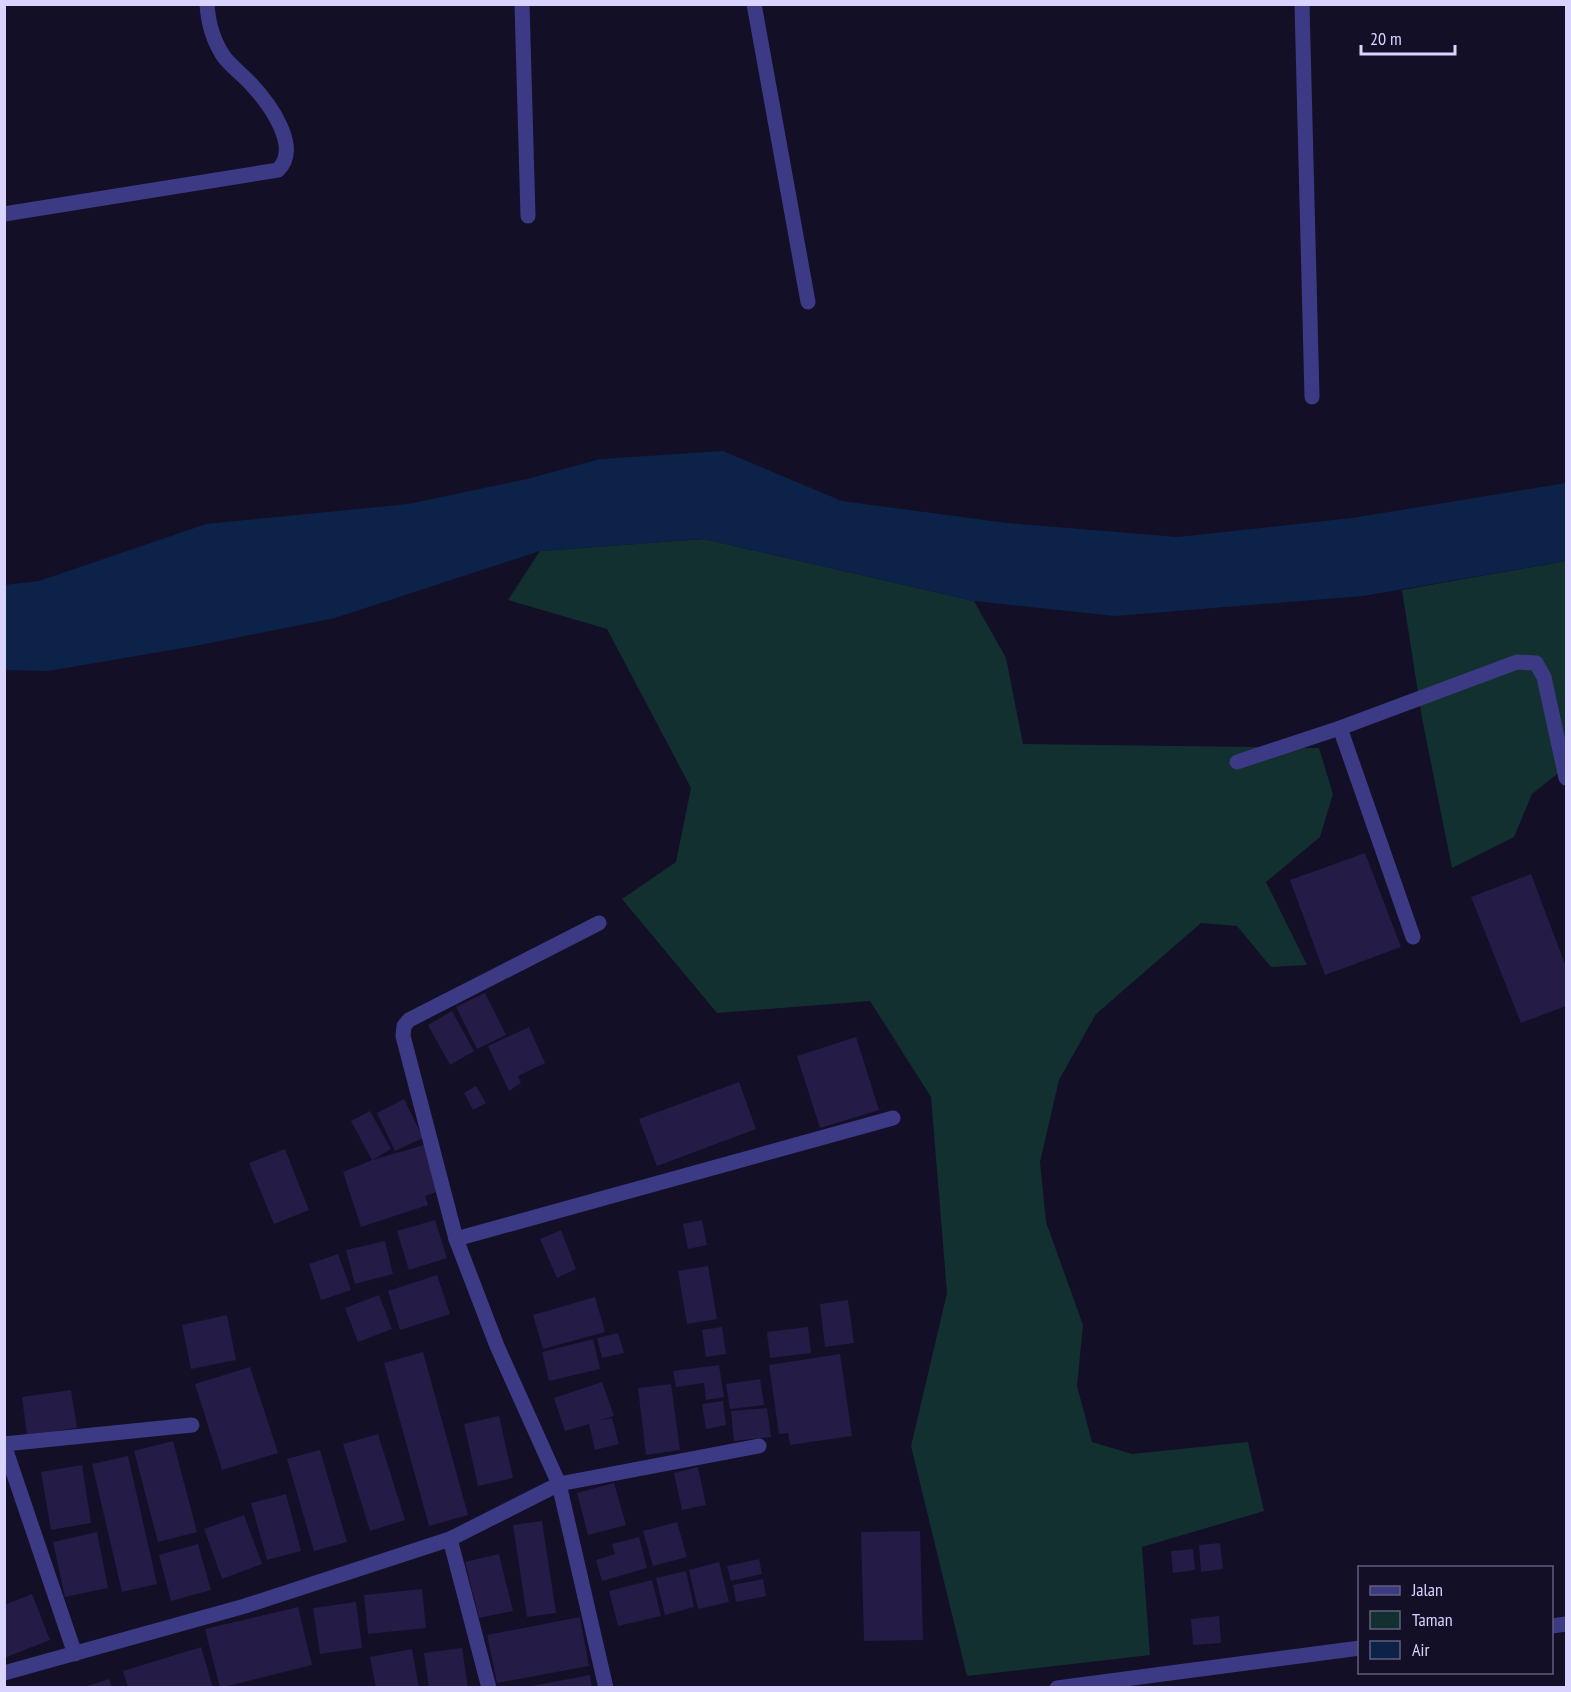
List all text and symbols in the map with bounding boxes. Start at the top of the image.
scale bar [1361,18,1456,56]
text: 20 m [1370,27,1402,50]
legend [1358,1566,1553,1674]
text: Jalan [1411,1578,1443,1601]
text: Taman [1412,1608,1453,1631]
text: Air [1412,1638,1429,1661]

